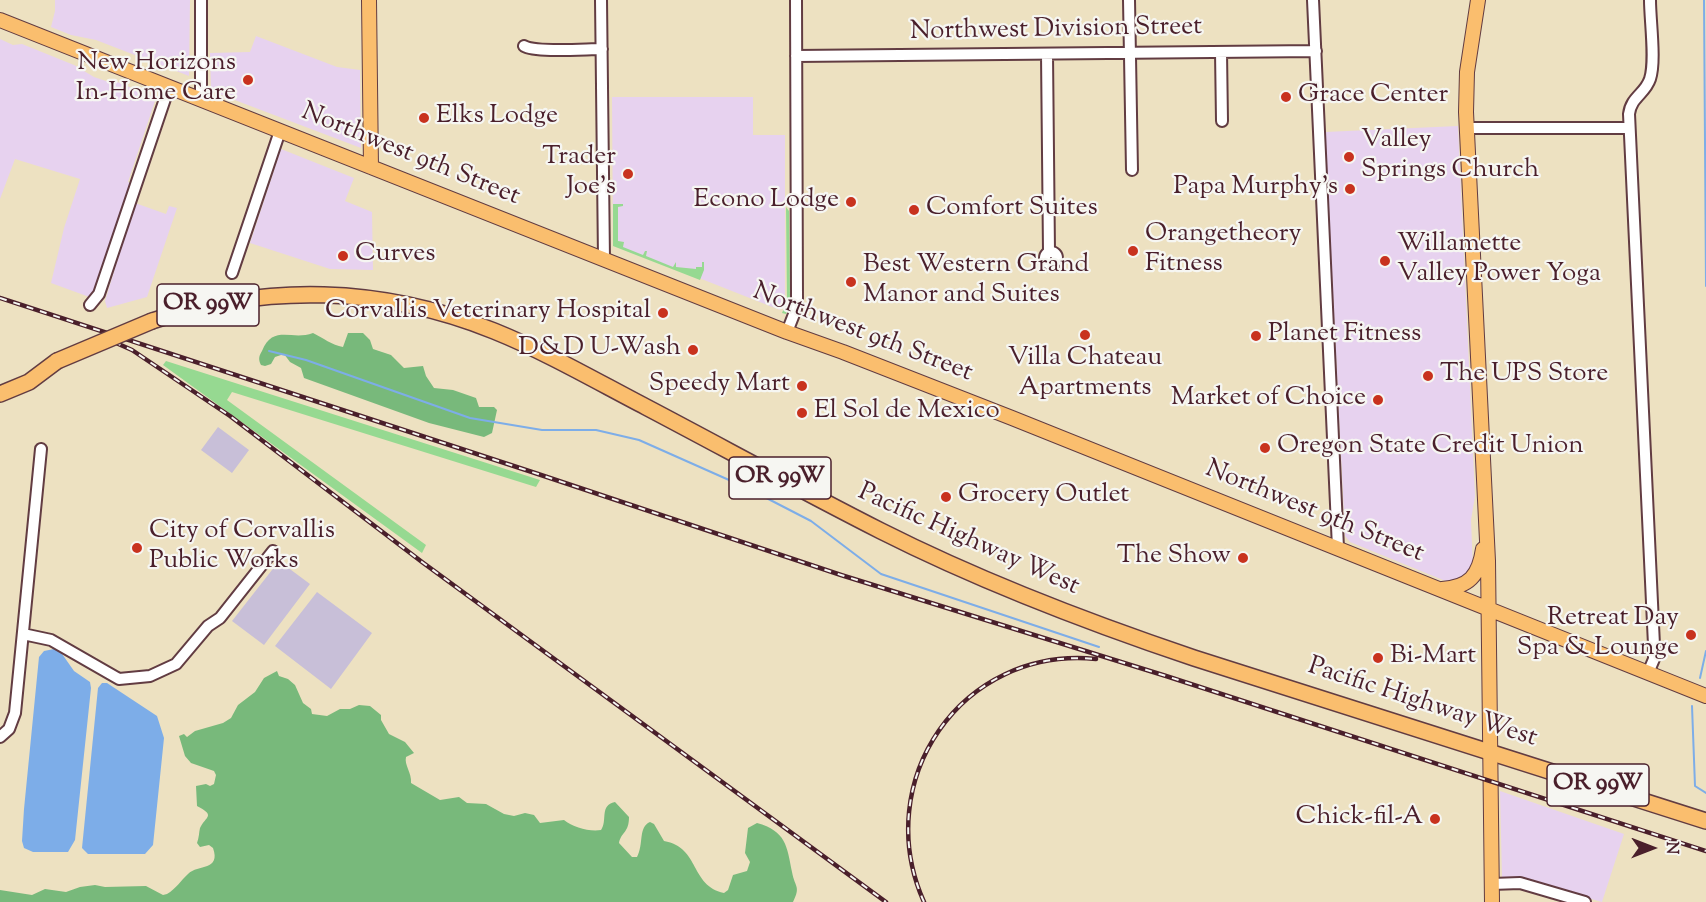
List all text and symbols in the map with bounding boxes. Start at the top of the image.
street label: Northwest Division Street [910,13,1202,49]
place label: New Horizons In-Home Care [76,49,236,110]
marker: New Horizons In-Home Care [241,73,255,87]
place label: Grace Center [1298,81,1448,113]
marker: Grace Center [1279,90,1293,104]
street label: Northwest 9th Street [296,98,524,214]
place label: Elks Lodge [436,102,558,134]
marker: Elks Lodge [417,111,431,125]
place label: Valley Springs Church [1361,126,1539,188]
place label: Trader Joe's [542,143,616,204]
marker: Valley Springs Church [1342,150,1356,164]
marker: Trader Joe's [621,167,635,181]
place label: Papa Murphy's [1173,173,1338,205]
marker: Papa Murphy's [1343,182,1357,196]
place label: Econo Lodge [693,186,839,218]
place label: Comfort Suites [926,194,1098,226]
marker: Econo Lodge [844,195,858,209]
marker: Comfort Suites [907,203,921,217]
place label: Orangetheory Fitness [1145,220,1301,282]
place label: Willamette Valley Power Yoga [1397,230,1601,292]
place label: Curves [355,240,435,272]
marker: Orangetheory Fitness [1126,244,1140,258]
marker: Curves [336,249,350,263]
place label: Best Western Grand Manor and Suites [863,251,1089,312]
marker: Willamette Valley Power Yoga [1378,254,1392,268]
marker: Best Western Grand Manor and Suites [844,275,858,289]
street label: Northwest 9th Street [748,278,976,390]
road number: OR 99W [157,284,259,326]
place label: Corvallis Veterinary Hospital [325,297,651,329]
marker: Corvallis Veterinary Hospital [656,306,670,320]
place label: Planet Fitness [1268,320,1421,352]
marker: Villa Chateau Apartments [1078,328,1092,342]
marker: Planet Fitness [1249,329,1263,343]
place label: D&D U-Wash [518,334,681,366]
marker: D&D U-Wash [686,343,700,357]
place label: Villa Chateau Apartments [1008,344,1162,406]
place label: The UPS Store [1440,360,1608,392]
marker: The UPS Store [1421,369,1435,383]
place label: Speedy Mart [649,370,790,402]
marker: Speedy Mart [795,379,809,393]
place label: Market of Choice [1171,384,1366,416]
marker: Market of Choice [1371,393,1385,407]
place label: El Sol de Mexico [814,397,1000,429]
marker: El Sol de Mexico [795,406,809,420]
place label: Oregon State Credit Union [1277,432,1584,464]
marker: Oregon State Credit Union [1258,441,1272,455]
street label: Northwest 9th Street [1200,455,1428,571]
road number: OR 99W [729,457,831,499]
street label: Pacific Highway West [852,478,1084,604]
place label: Grocery Outlet [958,481,1129,513]
marker: Grocery Outlet [939,490,953,504]
place label: City of Corvallis Public Works [149,517,335,578]
marker: City of Corvallis Public Works [130,541,144,555]
place label: The Show [1117,542,1231,574]
marker: The Show [1236,551,1250,565]
place label: Retreat Day Spa & Lounge [1517,604,1679,666]
marker: Retreat Day Spa & Lounge [1684,628,1698,642]
place label: Bi-Mart [1390,642,1476,674]
marker: Bi-Mart [1371,651,1385,665]
street label: Pacific Highway West [1303,652,1541,756]
road number: OR 99W [1547,764,1649,806]
place label: Chick-fil-A [1296,803,1423,835]
marker: Chick-fil-A [1428,812,1442,826]
north arrow [1622,818,1682,878]
text: N [1659,842,1682,854]

